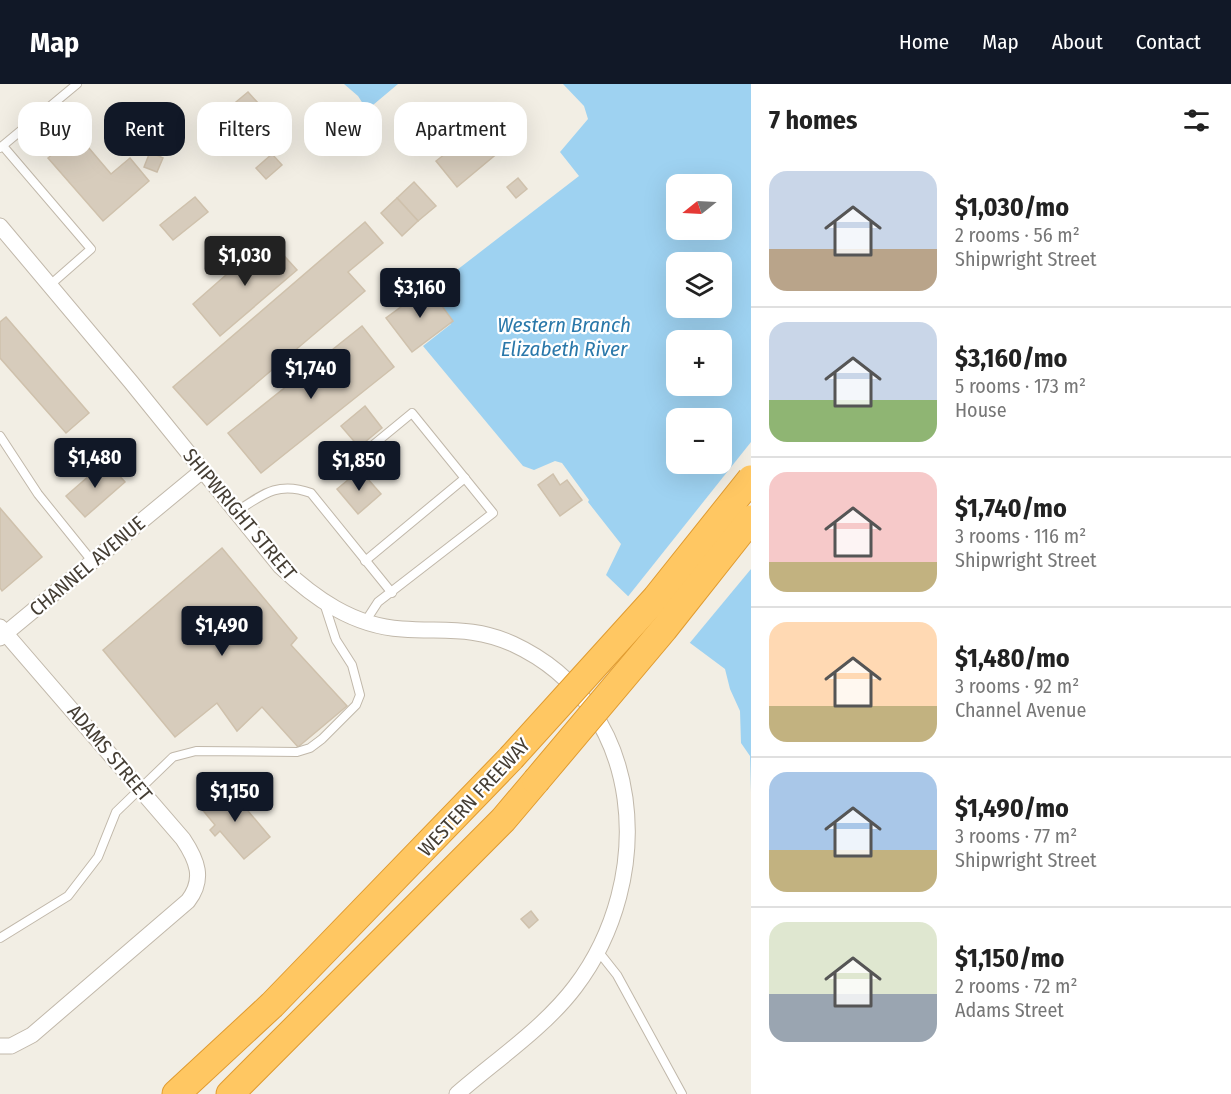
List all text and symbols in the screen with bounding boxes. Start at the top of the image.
text: Map [30,26,79,59]
text: Home [899,29,949,55]
text: Map [982,29,1019,55]
text: About [1052,29,1103,55]
text: Contact [1136,29,1201,55]
chip: Buy [18,102,92,156]
chip: Rent [104,102,185,156]
chip: Filters [197,102,292,156]
chip: New [304,102,382,156]
chip: Apartment [394,102,527,156]
icon: filters [1180,104,1213,137]
text: 7 homes [769,105,857,136]
north arrow [666,174,732,240]
map controls [666,174,732,474]
text: $1,030/mo [955,192,1069,223]
icon: home [817,195,889,267]
text: 2 rooms · 56 m² [955,223,1080,247]
pin: $1,030 [196,236,294,287]
text: $1,030 [218,243,272,267]
text: Shipwright Street [955,247,1097,271]
button: layers [666,252,732,318]
pin: $3,160 [371,268,469,319]
text: $3,160 [394,275,446,299]
water label: Western Branch Elizabeth River [497,312,631,362]
button: + [666,330,732,396]
text: $3,160/mo [955,343,1067,374]
icon: home [817,346,889,418]
pin: $1,740 [262,349,360,400]
text: $1,740 [285,356,337,380]
text: 5 rooms · 173 m² [955,374,1086,398]
text: House [955,398,1007,422]
button: − [666,408,732,474]
pin: $1,480 [46,438,144,489]
pin: $1,850 [310,441,408,492]
street label: SHIPWRIGHT STREET [178,444,302,585]
text: $1,480 [68,445,122,469]
text: $1,850 [332,448,386,472]
text: $1,740/mo [955,493,1067,524]
icon: home [817,496,889,568]
street label: CHANNEL AVENUE [24,511,150,621]
text: 3 rooms · 116 m² [955,524,1086,548]
text: Shipwright Street [955,548,1097,572]
pin: $1,490 [173,606,271,657]
text: $1,490 [196,613,248,637]
text: $1,480/mo [955,643,1070,674]
icon: home [817,646,889,718]
text: 3 rooms · 92 m² [955,674,1079,698]
text: Channel Avenue [955,698,1086,722]
street label: ADAMS STREET [63,700,158,807]
street label: WESTERN FREEWAY [413,733,535,861]
pin: $1,150 [186,772,284,823]
text: $1,150 [210,779,260,803]
text: $1,490/mo [955,793,1069,824]
icon: home [817,796,889,868]
text: 3 rooms · 77 m² [955,824,1077,848]
text: Shipwright Street [955,848,1097,872]
text: $1,150/mo [955,943,1064,974]
icon: home [817,946,889,1018]
text: 2 rooms · 72 m² [955,974,1077,998]
text: Adams Street [955,998,1064,1022]

